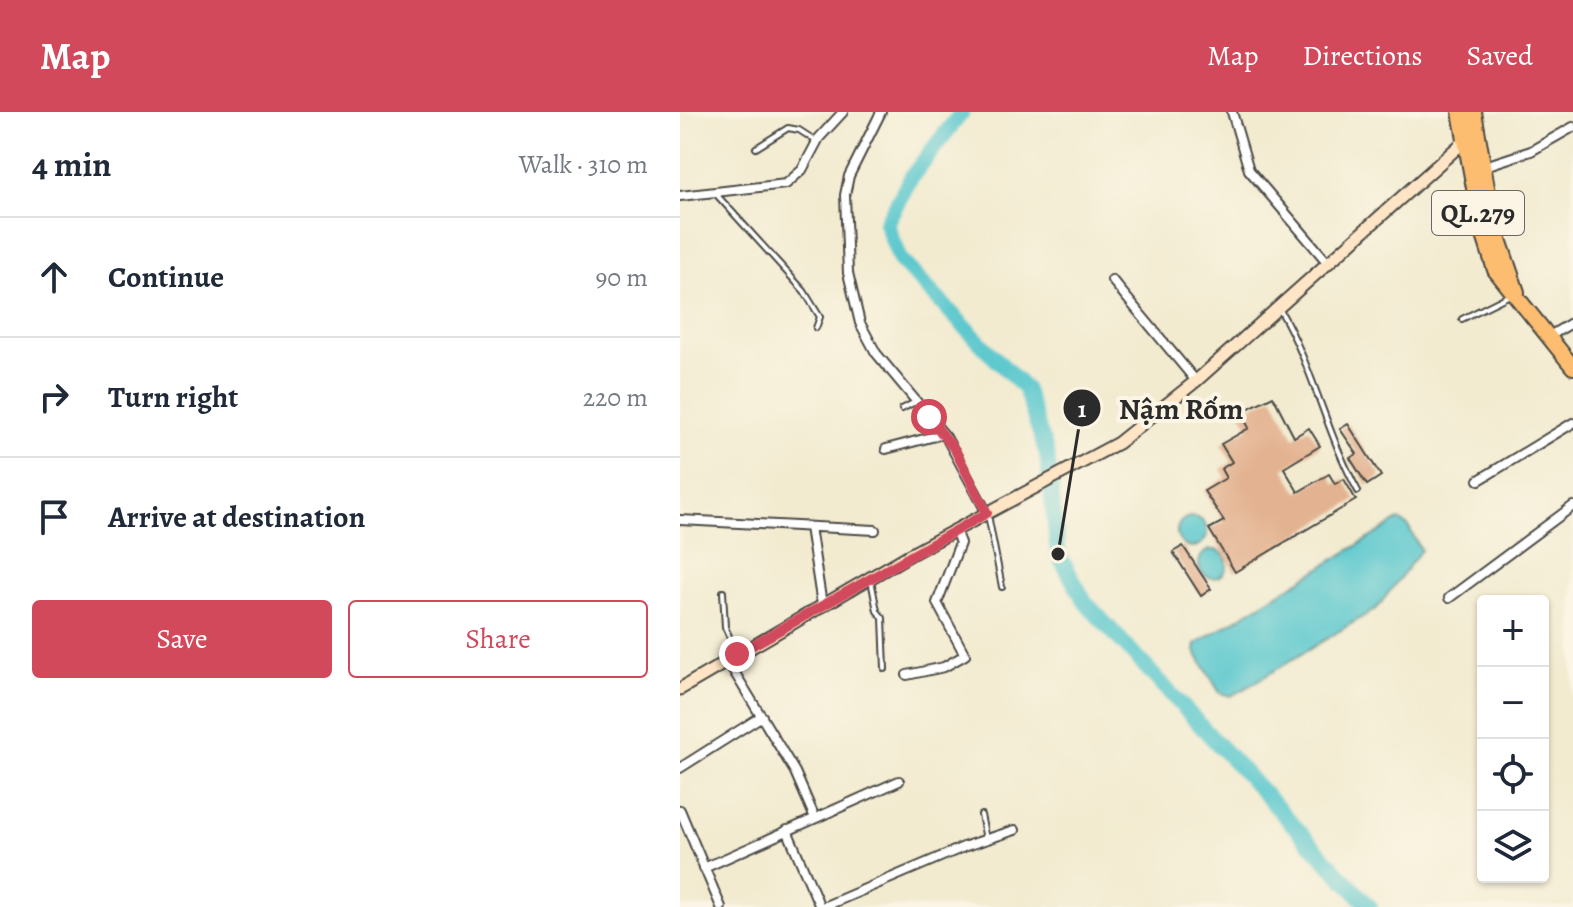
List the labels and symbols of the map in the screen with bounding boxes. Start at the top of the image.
road number: QL.279 [1432,191,1524,235]
callout: Nậm Rốm [1062,381,1259,435]
text: Nậm Rốm [1119,389,1243,429]
text: 1 [1078,393,1087,425]
route start [911,399,947,435]
route end [719,636,755,672]

